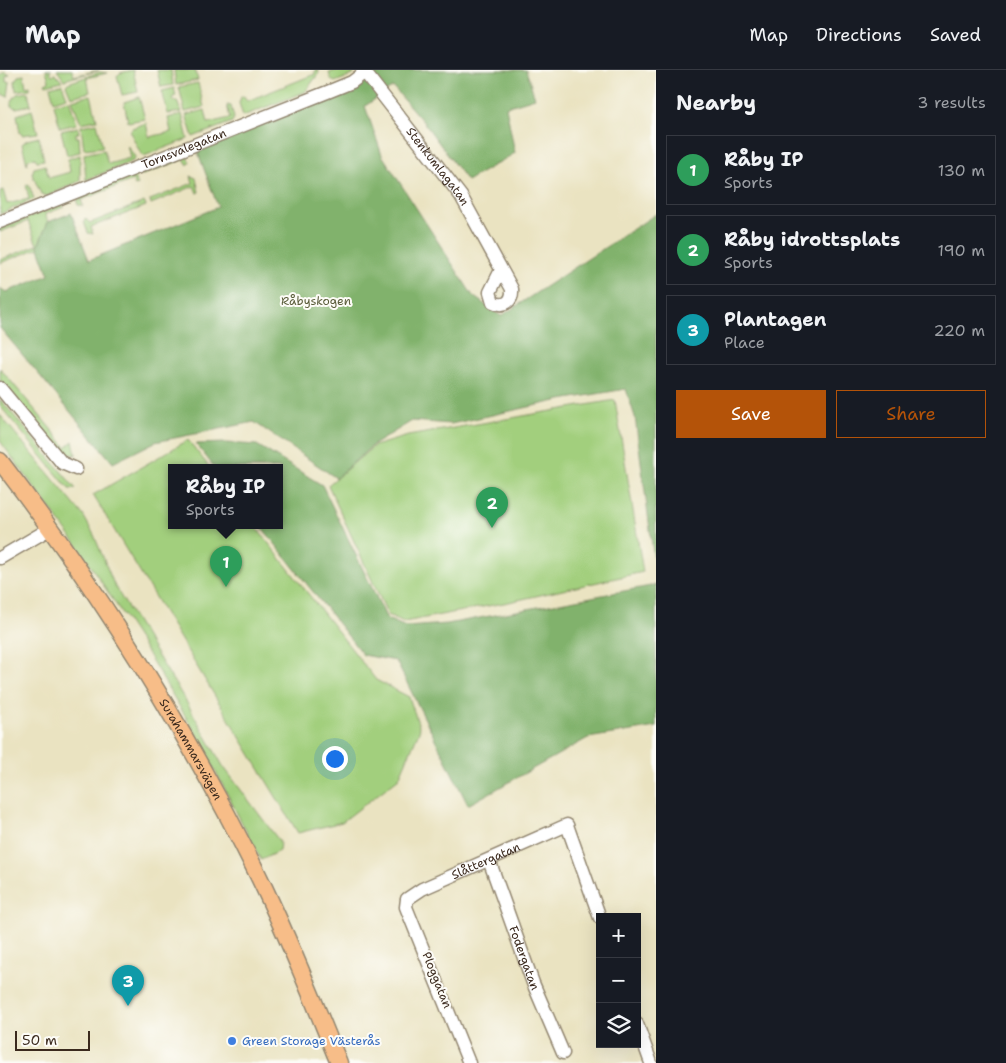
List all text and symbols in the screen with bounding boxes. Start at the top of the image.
text: Map [25,19,81,51]
text: Map [750,23,788,47]
text: Directions [816,23,902,47]
text: Saved [930,23,981,47]
text: Nearby [676,89,756,117]
text: 3 results [917,92,986,113]
street label: Stenkumlagatan [403,124,473,208]
street label: Tornsvalegatan [139,125,229,173]
text: Råby IP [724,147,803,172]
text: 1 [689,160,697,181]
text: 130 m [938,160,985,181]
text: Sports [724,172,773,193]
text: Råby idrottsplats [724,227,900,252]
text: 2 [687,240,699,261]
text: 190 m [938,240,985,261]
text: Sports [724,252,773,273]
park label: Råbyskogen [281,293,351,309]
text: Plantagen [724,307,826,332]
text: 3 [687,320,699,341]
text: 220 m [933,320,985,341]
text: Place [724,332,765,353]
button: Save [676,390,826,438]
button: Share [836,390,986,438]
popup [168,464,283,529]
text: Råby IP [186,474,265,499]
pin: 2 [476,487,508,528]
text: Sports [186,499,235,520]
pin: 1 [210,546,242,587]
street label: Surahammarsvägen [156,696,226,803]
your location [322,746,348,772]
street label: Slåttergatan [449,839,523,883]
map controls [596,913,641,1048]
button: + [596,913,641,958]
street label: Fodergatan [505,924,543,993]
street label: Ploggatan [418,949,456,1011]
button: − [596,958,641,1003]
pin: 3 [112,965,144,1006]
button: layers [596,1003,641,1048]
scale bar [15,1028,90,1051]
text: 50 m [22,1031,57,1049]
place label: Green Storage Västerås [242,1033,381,1049]
marker: Green Storage Västerås [226,1035,238,1047]

